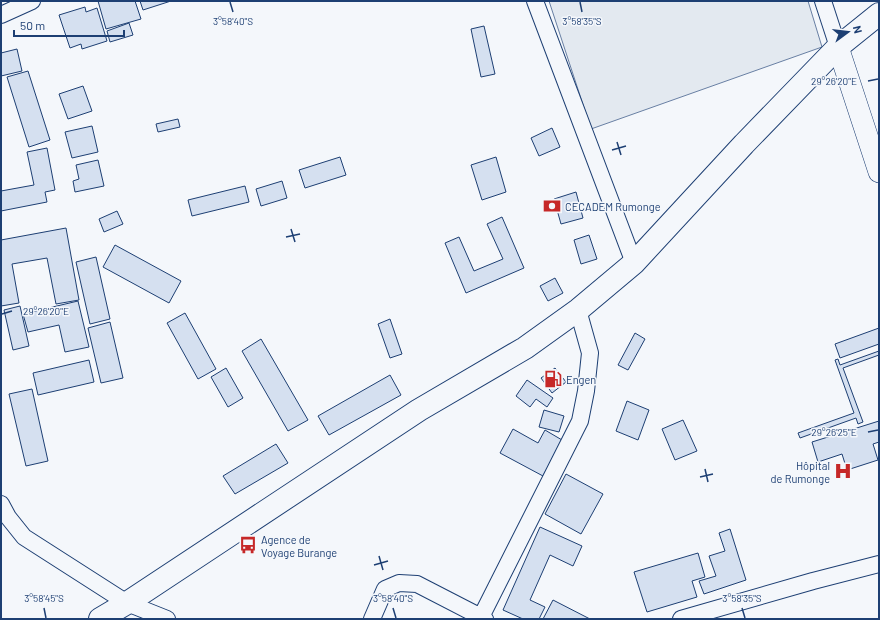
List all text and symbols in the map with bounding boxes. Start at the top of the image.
scale bar [14,12,124,38]
north arrow [828,12,868,52]
text: 3°58'40"S [213,15,253,27]
text: 3°58'35"S [562,15,602,27]
text: 50 m [20,18,45,32]
text: N [851,24,865,35]
text: 29°26'20"E [811,75,857,87]
bank icon: CECADEM Rumonge [542,196,562,216]
place label: CECADEM Rumonge [565,200,661,213]
text: 29°26'20"E [23,305,69,317]
fuel station icon: Engen [543,369,563,389]
place label: Engen [566,373,596,386]
text: 29°26'25"E [811,426,857,438]
place label: Hôpital de Rumonge [771,459,830,485]
hospital icon: Hôpital de Rumonge [833,461,853,481]
place label: Agence de Voyage Burange [261,533,337,559]
bus stop icon: Agence de Voyage Burange [238,535,258,555]
text: 3°58'45"S [24,592,64,604]
text: 3°58'40"S [373,592,413,604]
text: 3°58'35"S [722,592,762,604]

